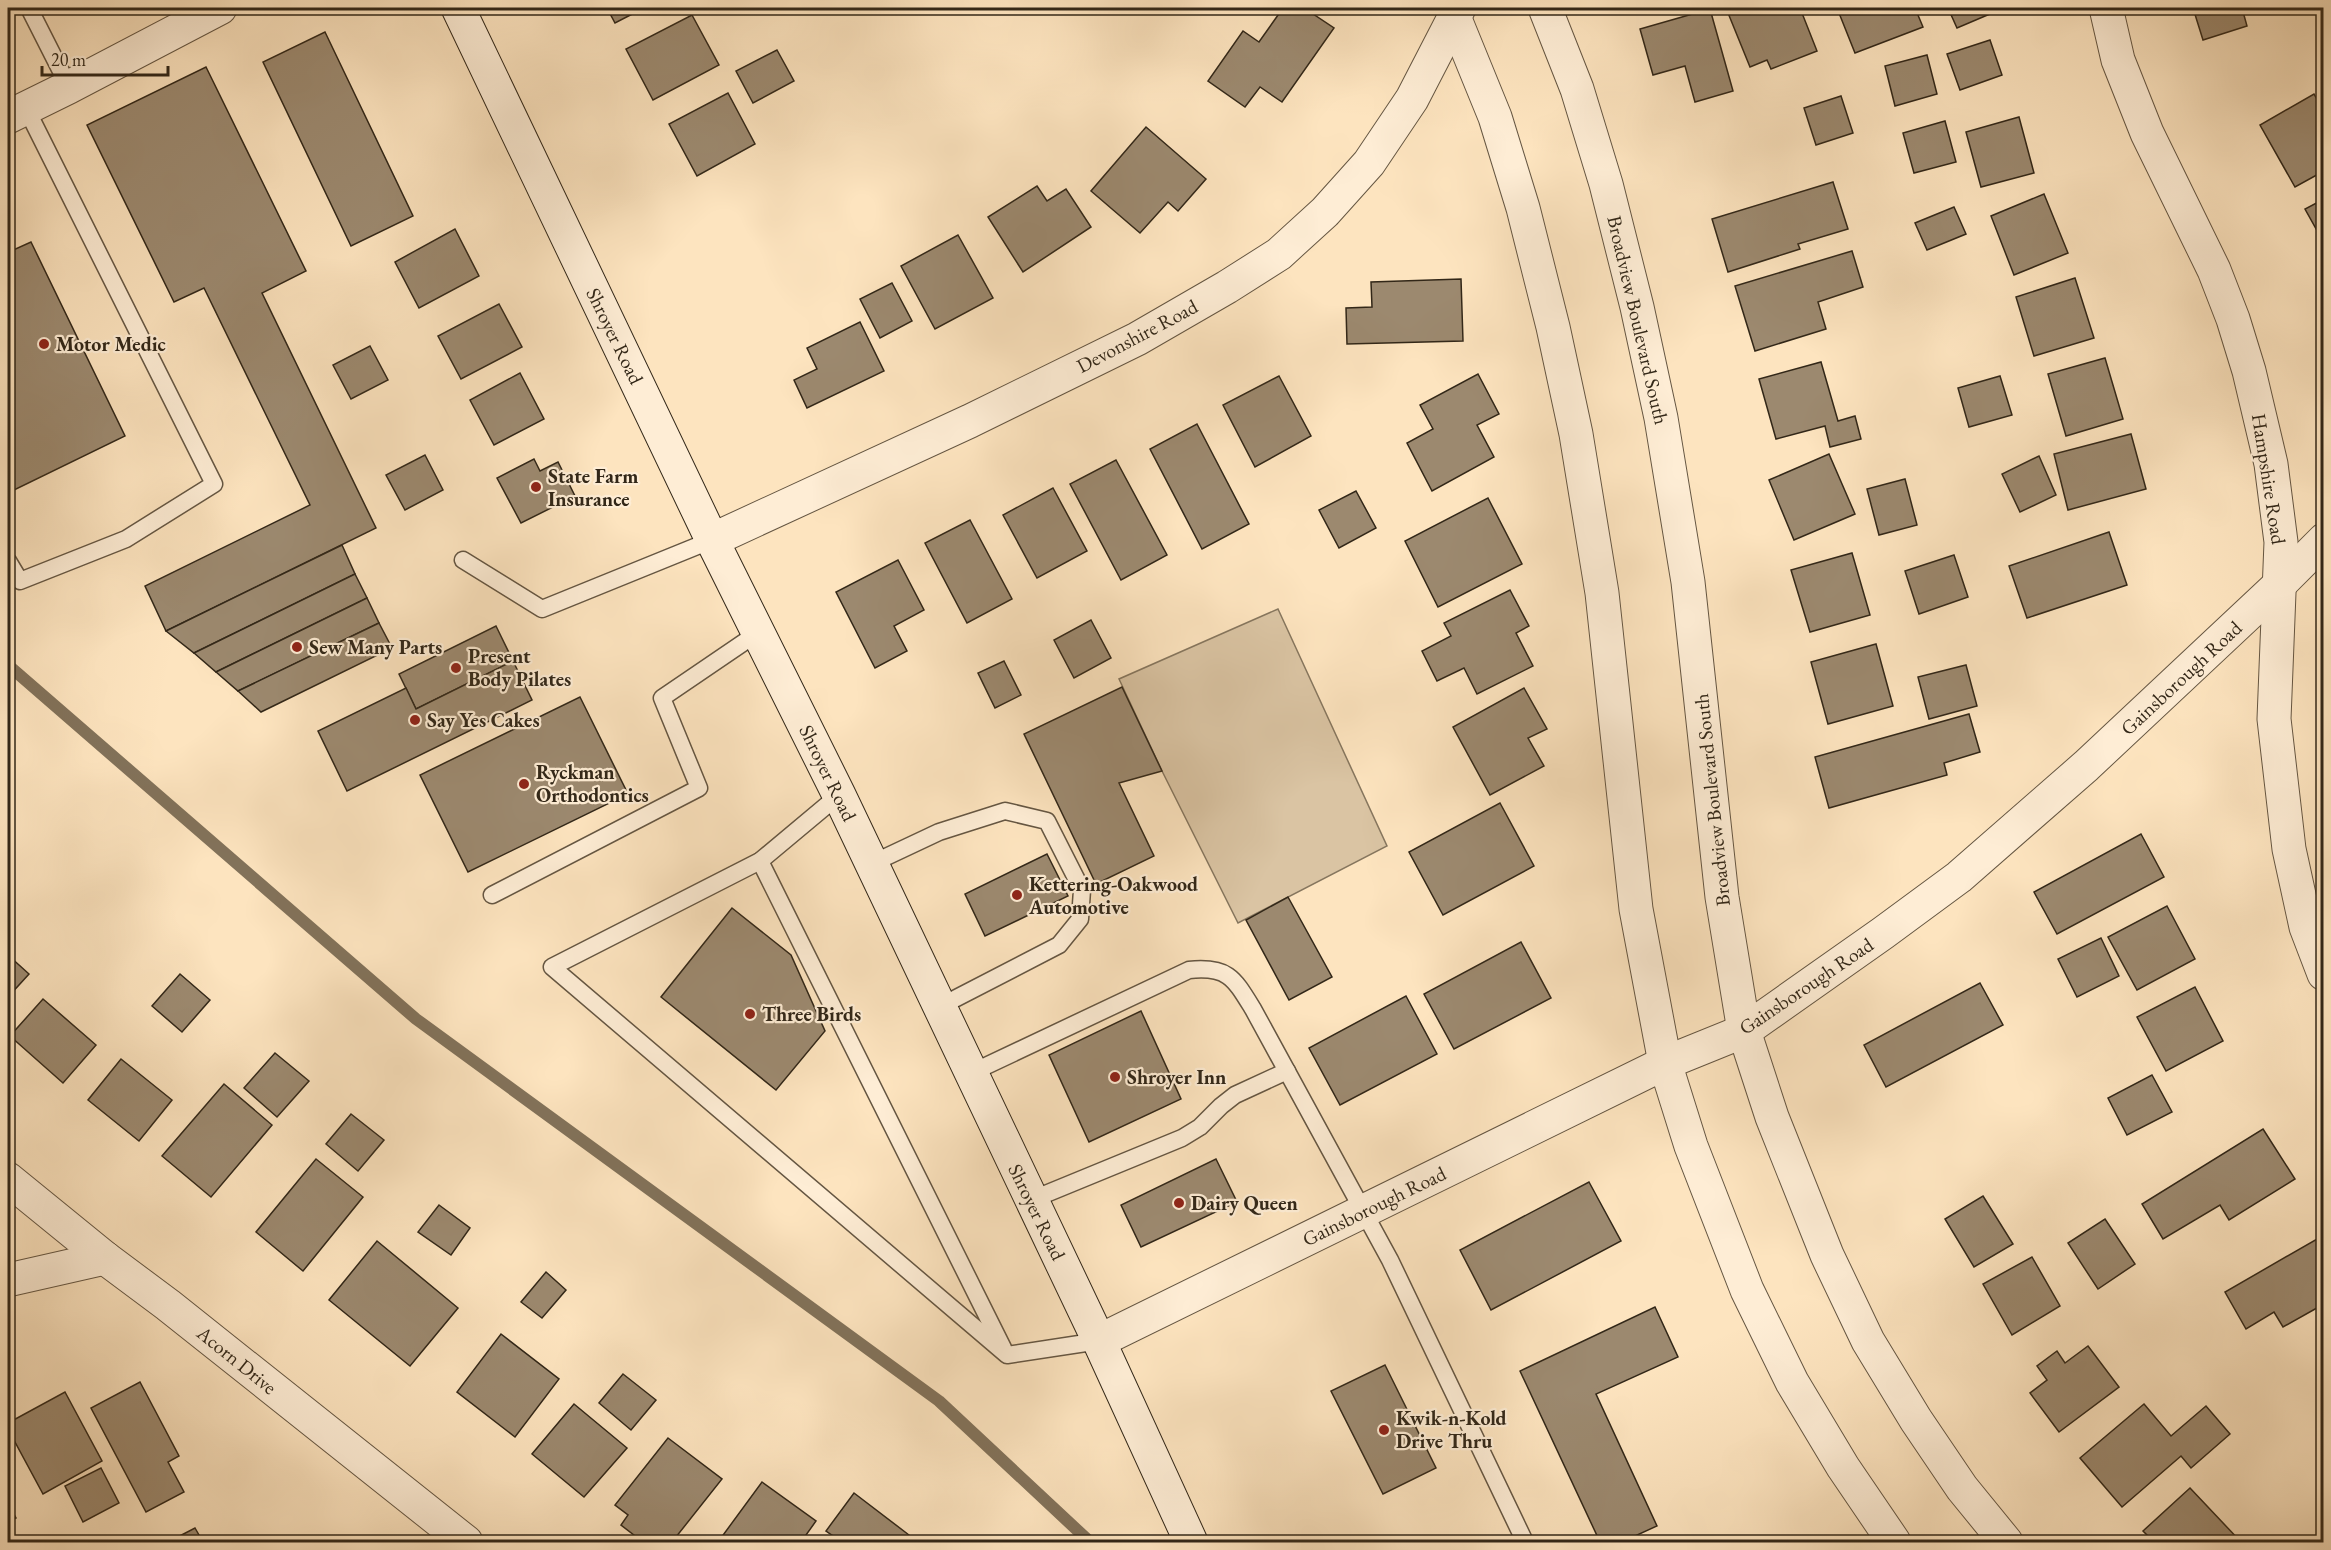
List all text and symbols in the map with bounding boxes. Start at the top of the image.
scale bar [42,39,168,77]
text: 20 m [51,48,86,71]
street label: Broadview Boulevard South [1601,213,1675,427]
street label: Shroyer Road [580,283,650,389]
street label: Devonshire Road [1072,293,1203,379]
place label: Motor Medic [56,331,166,357]
marker: Motor Medic [37,337,51,351]
street label: Hampshire Road [2246,412,2292,547]
place label: State Farm Insurance [548,463,638,512]
marker: State Farm Insurance [529,480,543,494]
street label: Gainsborough Road [2115,614,2248,741]
place label: Sew Many Parts [309,634,442,660]
marker: Sew Many Parts [290,640,304,654]
place label: Present Body Pilates [468,643,571,692]
marker: Present Body Pilates [449,661,463,675]
street label: Broadview Boulevard South [1688,692,1736,908]
place label: Say Yes Cakes [427,707,540,733]
marker: Say Yes Cakes [408,713,422,727]
street label: Shroyer Road [793,720,863,826]
place label: Ryckman Orthodontics [536,759,649,808]
marker: Ryckman Orthodontics [517,777,531,791]
place label: Kettering-Oakwood Automotive [1028,871,1198,920]
marker: Kettering-Oakwood Automotive [1010,888,1024,902]
street label: Gainsborough Road [1734,931,1879,1041]
place label: Three Birds [762,1001,861,1027]
marker: Three Birds [743,1007,757,1021]
place label: Shroyer Inn [1127,1064,1226,1090]
marker: Shroyer Inn [1108,1070,1122,1084]
street label: Shroyer Road [1002,1159,1072,1265]
street label: Gainsborough Road [1298,1160,1451,1252]
place label: Dairy Queen [1191,1190,1298,1216]
marker: Dairy Queen [1172,1196,1186,1210]
street label: Acorn Drive [191,1319,282,1400]
place label: Kwik-n-Kold Drive Thru [1396,1405,1507,1454]
marker: Kwik-n-Kold Drive Thru [1377,1423,1391,1437]

